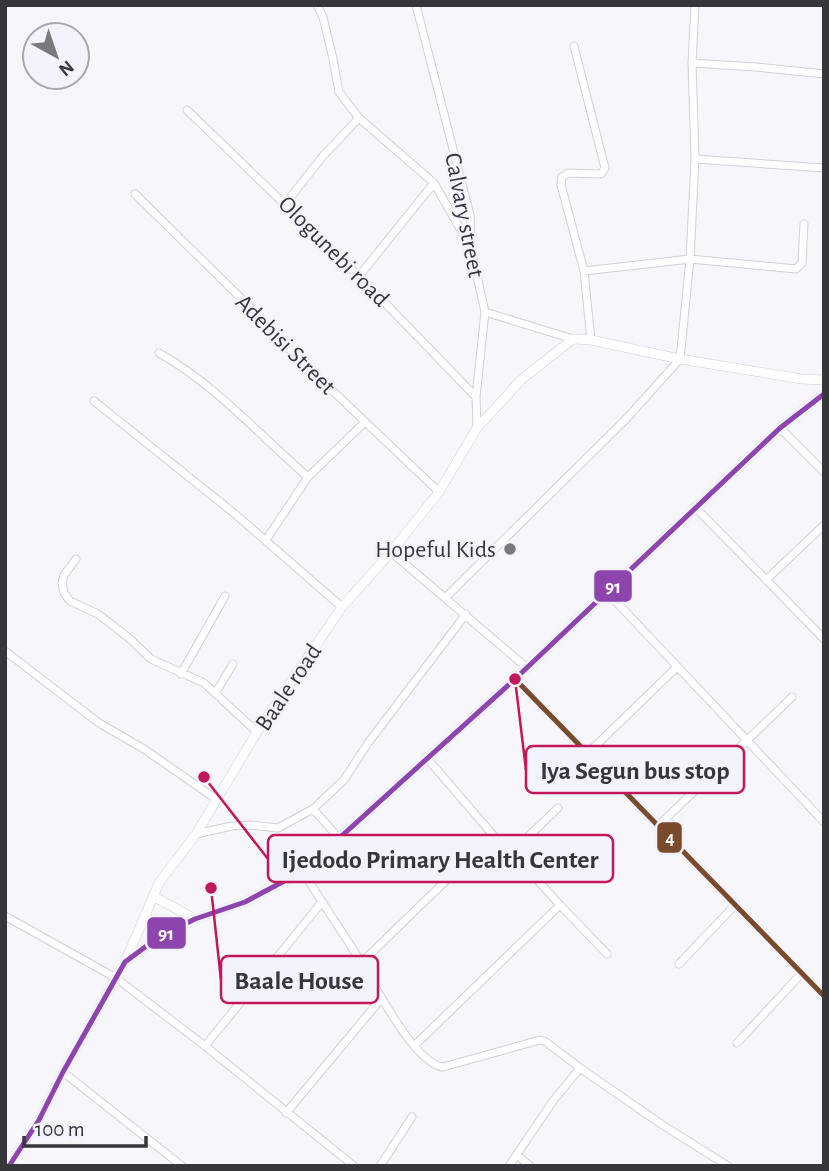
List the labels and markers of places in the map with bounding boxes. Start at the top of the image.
place label: Hopeful Kids [375,538,496,562]
marker: Hopeful Kids [502,541,518,557]
callout: Iya Segun bus stop [526,746,744,793]
callout: Ijedodo Primary Health Center [268,835,613,882]
callout: Baale House [221,956,378,1003]

